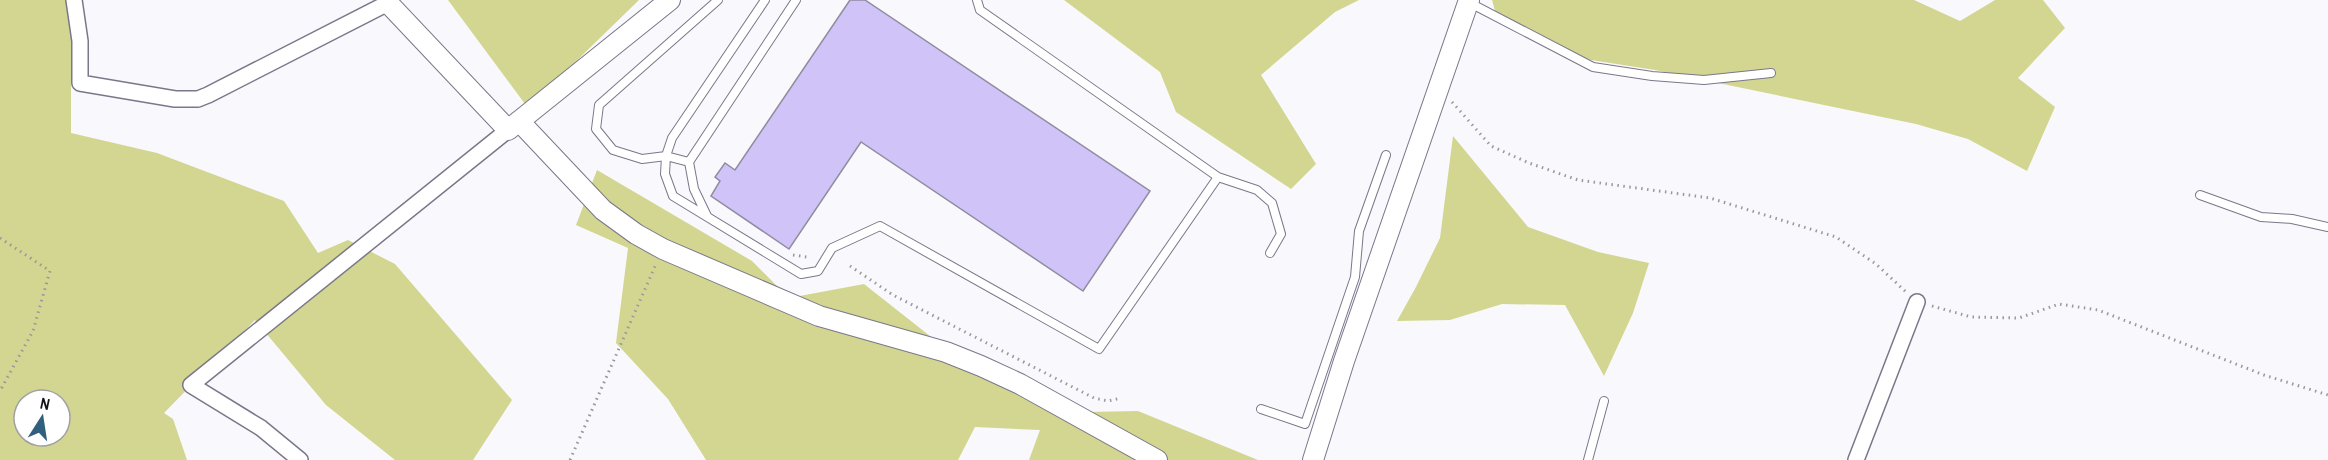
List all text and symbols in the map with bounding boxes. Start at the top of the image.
north arrow [12,388,72,448]
text: N [38,392,52,415]

